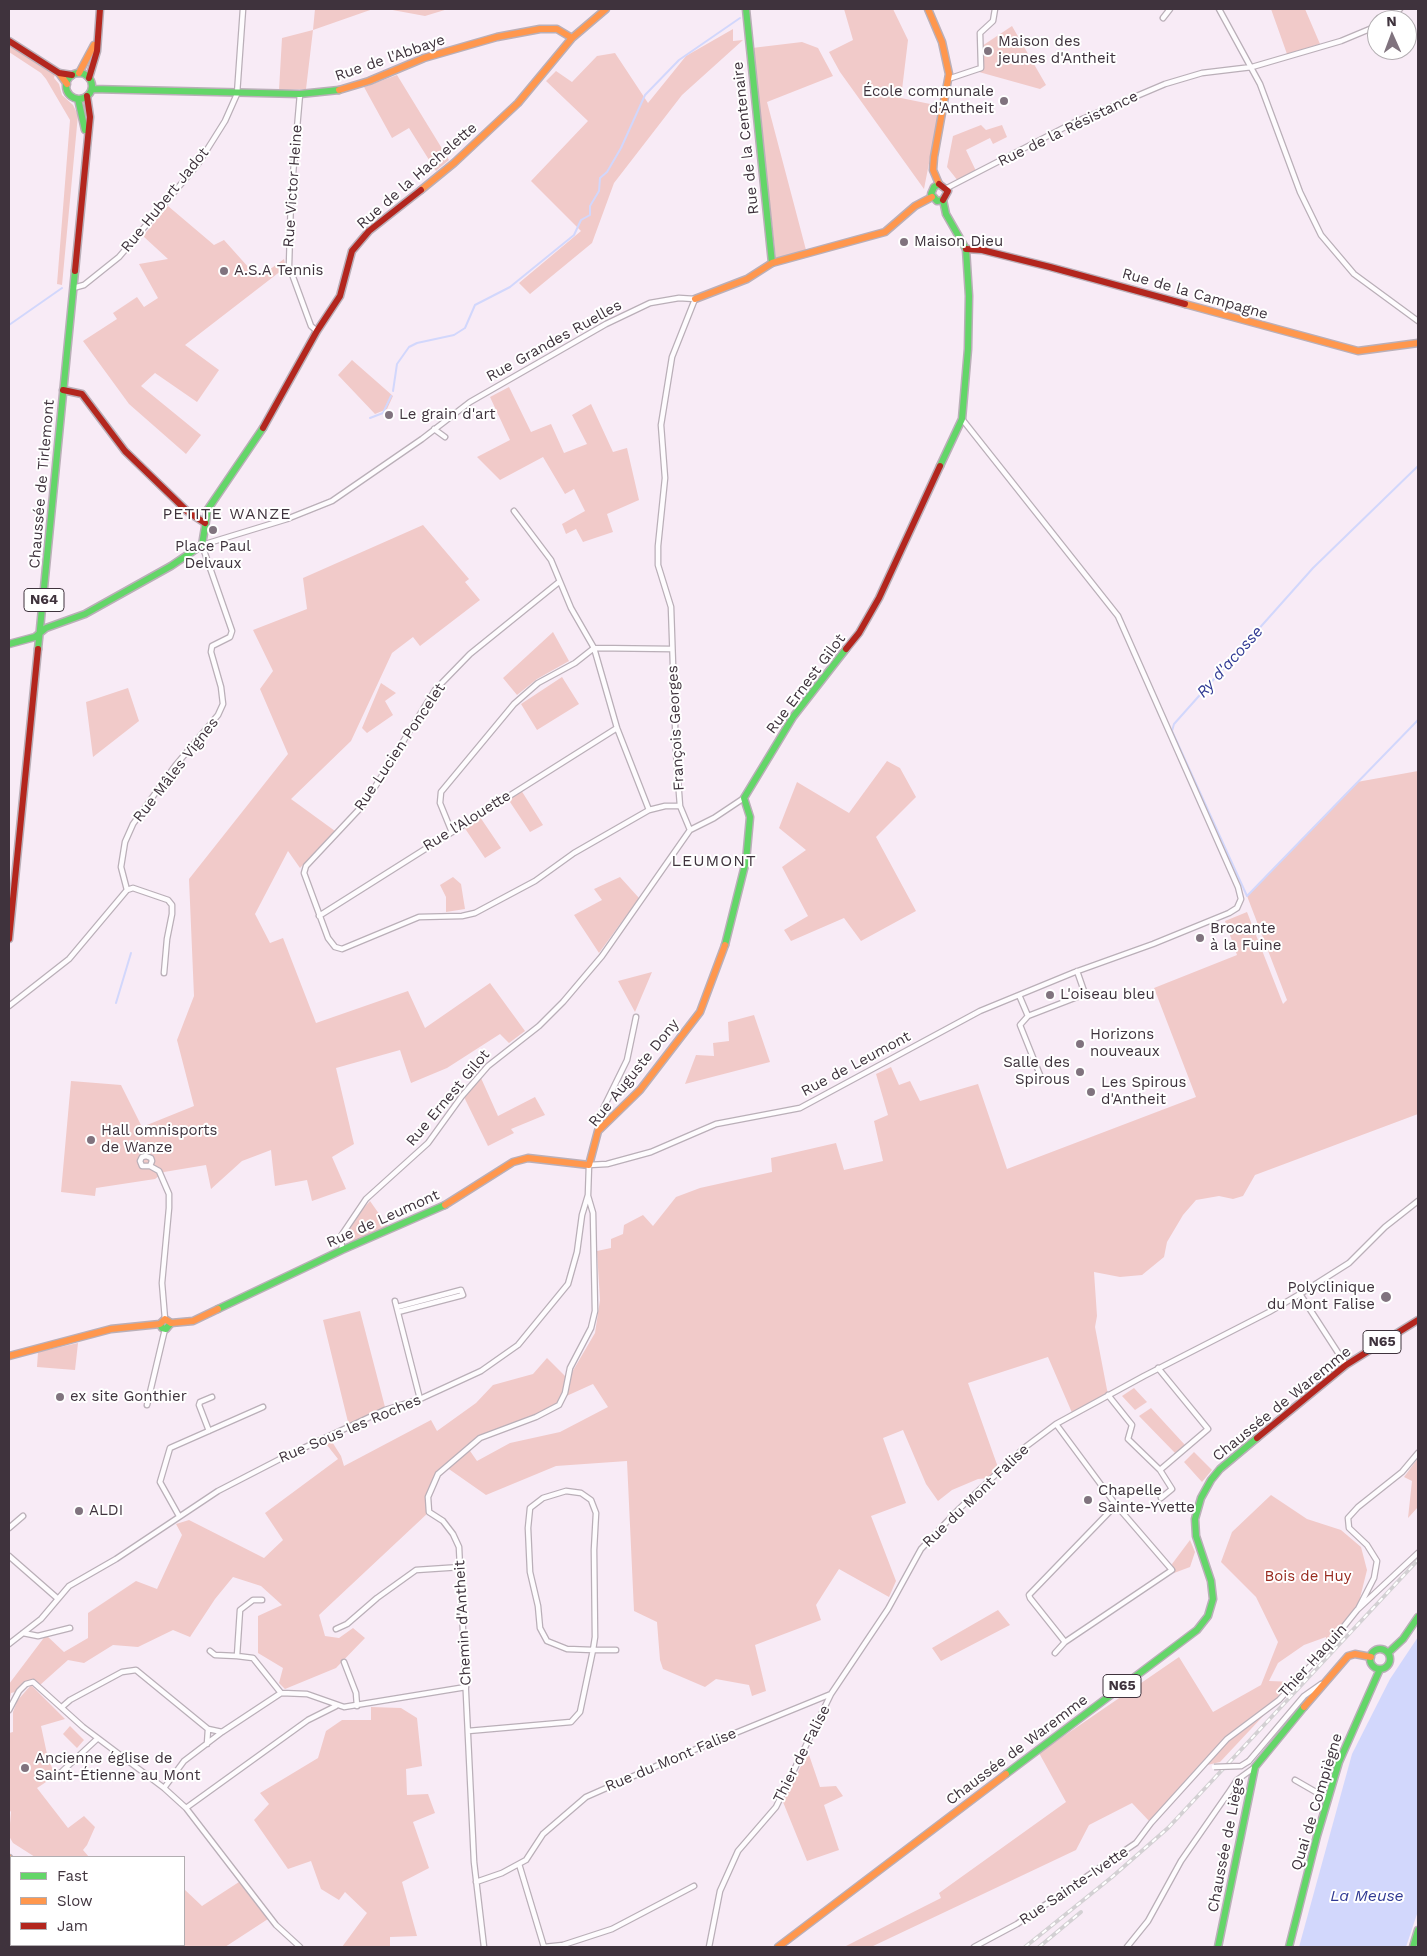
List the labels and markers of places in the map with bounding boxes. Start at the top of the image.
place label: Maison des jeunes d'Antheit [998,33,1116,68]
marker: Maison des jeunes d'Antheit [982,45,994,57]
place label: École communale d'Antheit [863,83,994,118]
marker: École communale d'Antheit [998,95,1010,107]
place label: Maison Dieu [914,233,1003,251]
marker: Maison Dieu [898,236,910,248]
place label: A.S.A Tennis [234,262,323,280]
marker: A.S.A Tennis [218,265,230,277]
place label: Le grain d'art [399,406,495,424]
marker: Le grain d'art [383,409,395,421]
marker: Place Paul Delvaux [207,524,219,536]
place label: Place Paul Delvaux [175,538,251,573]
place label: Brocante à la Fuine [1210,920,1282,955]
marker: Brocante à la Fuine [1194,932,1206,944]
place label: L'oiseau bleu [1060,986,1155,1004]
marker: L'oiseau bleu [1044,989,1056,1001]
place label: Horizons nouveaux [1090,1026,1160,1061]
marker: Horizons nouveaux [1074,1038,1086,1050]
place label: Salle des Spirous [1003,1054,1070,1089]
marker: Salle des Spirous [1074,1066,1086,1078]
place label: Les Spirous d'Antheit [1101,1074,1186,1109]
marker: Les Spirous d'Antheit [1085,1086,1097,1098]
place label: Hall omnisports de Wanze [101,1122,217,1157]
marker: Hall omnisports de Wanze [85,1134,97,1146]
place label: Polyclinique du Mont Falise [1267,1279,1375,1314]
marker: Polyclinique du Mont Falise [1379,1290,1393,1304]
place label: ex site Gonthier [70,1388,187,1406]
marker: ex site Gonthier [54,1391,66,1403]
place label: Chapelle Sainte-Yvette [1098,1482,1195,1517]
marker: Chapelle Sainte-Yvette [1082,1494,1094,1506]
place label: ALDI [89,1502,123,1520]
marker: ALDI [73,1505,85,1517]
place label: Ancienne église de Saint-Étienne au Mont [35,1750,200,1785]
marker: Ancienne église de Saint-Étienne au Mont [19,1762,31,1774]

